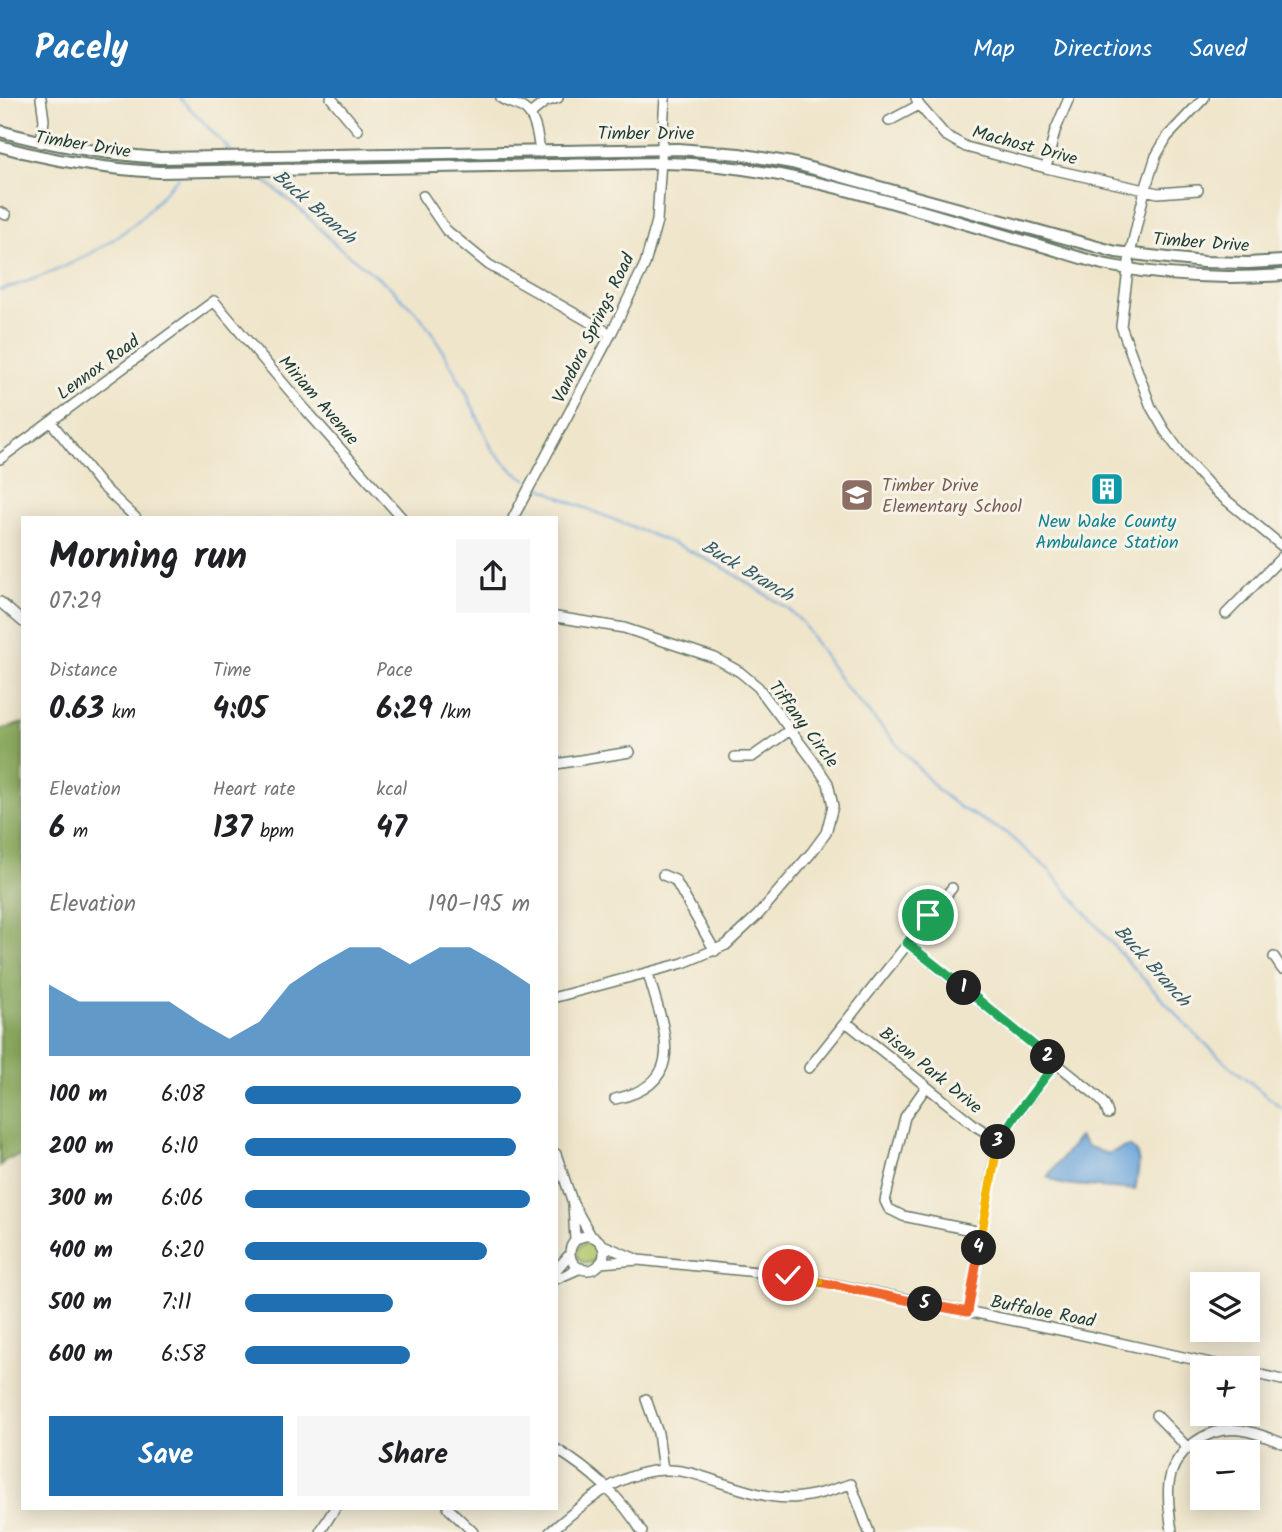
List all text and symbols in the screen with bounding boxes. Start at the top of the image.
text: Pacely [35,23,128,76]
text: Map [973,30,1015,69]
text: Directions [1053,30,1152,69]
text: Saved [1190,30,1247,69]
street label: Machost Drive [969,118,1080,174]
street label: Timber Drive [598,120,694,149]
street label: Timber Drive [33,124,133,167]
water label: Buck Branch [265,163,364,254]
street label: Timber Drive [1152,226,1250,261]
street label: Vandora Springs Road [545,248,644,409]
street label: Lennox Road [51,328,147,408]
street label: Miriam Avenue [270,349,365,453]
building icon: New Wake County Ambulance Station [1088,470,1126,508]
place label: Timber Drive Elementary School [882,472,1023,522]
school or university icon: Timber Drive Elementary School [838,476,876,514]
place label: New Wake County Ambulance Station [1035,508,1179,558]
text: Morning run [49,528,247,588]
water label: Buck Branch [695,533,800,612]
button: share [456,539,530,613]
text: 07:29 [49,584,101,620]
text: Distance [49,656,117,686]
text: Time [213,656,251,686]
text: Pace [376,656,413,686]
street label: Tiffany Circle [760,675,845,775]
text: 0.63 [49,686,104,734]
text: 4:05 [213,686,267,734]
text: 6:29 [376,686,433,734]
text: km [104,698,136,728]
text: /km [433,698,471,728]
text: Elevation [49,775,121,805]
text: Heart rate [213,775,295,805]
text: kcal [376,775,407,805]
text: 6 [49,805,65,853]
text: 137 [213,805,252,853]
text: 47 [376,805,407,853]
text: m [65,817,88,847]
text: bpm [252,817,294,847]
pin [898,885,958,945]
text: Elevation [49,887,136,923]
text: 190–195 m [428,887,530,923]
icon: arrive [909,896,947,934]
water label: Buck Branch [1106,918,1198,1016]
pin: 1 [946,970,982,1006]
text: 1 [961,972,966,1002]
street label: Bison Park Drive [872,1020,988,1122]
pin: 2 [1030,1040,1066,1074]
text: 2 [1042,1041,1053,1071]
text: 100 m [49,1077,107,1113]
text: 6:08 [161,1077,205,1113]
pin: 3 [981,1124,1016,1160]
text: 3 [992,1126,1003,1156]
text: 200 m [49,1129,114,1165]
text: 6:10 [161,1129,198,1165]
text: 300 m [49,1181,113,1217]
text: 6:06 [161,1181,204,1217]
pin: 4 [962,1230,996,1266]
text: 4 [973,1232,984,1262]
text: 400 m [49,1233,113,1269]
text: 6:20 [161,1233,204,1269]
pin [758,1245,818,1305]
icon: check [769,1256,807,1294]
map controls [1190,1272,1260,1510]
button: layers [1190,1272,1260,1342]
text: 500 m [49,1285,112,1321]
text: 7:11 [161,1285,192,1321]
pin: 5 [908,1286,942,1322]
text: 5 [920,1288,929,1318]
street label: Buffaloe Road [988,1288,1099,1337]
text: 600 m [49,1337,113,1373]
text: 6:58 [161,1337,206,1373]
button: + [1190,1356,1260,1426]
button: Save [49,1416,283,1496]
button: Share [297,1416,530,1496]
button: − [1190,1440,1260,1510]

